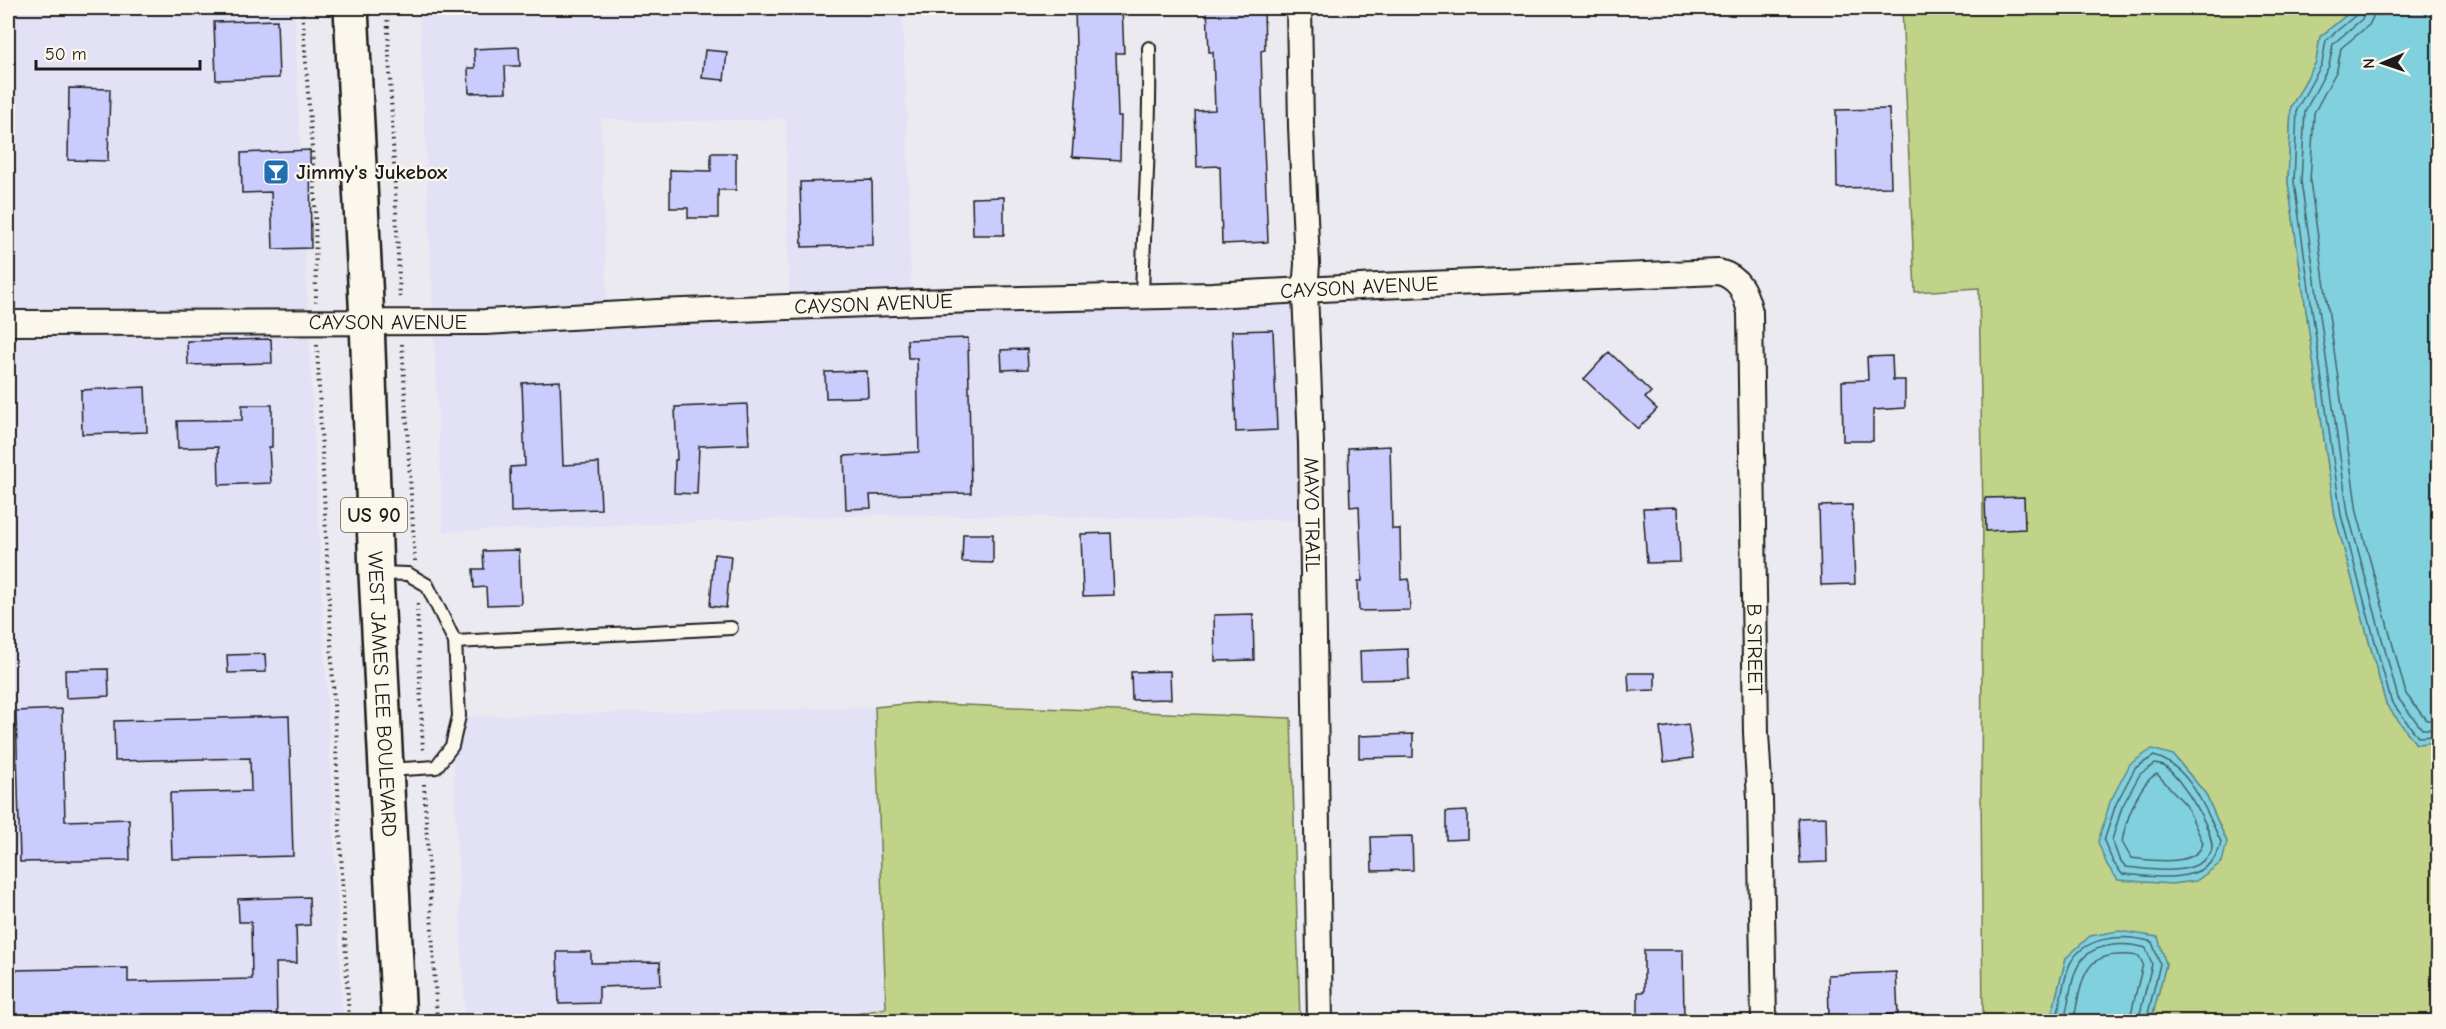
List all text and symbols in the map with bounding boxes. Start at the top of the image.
scale bar [36,33,200,71]
north arrow [2353,33,2413,93]
text: 50 m [45,44,87,65]
text: N [2360,58,2378,69]
bar icon: Jimmy's Jukebox [261,157,291,187]
place label: Jimmy's Jukebox [296,160,448,184]
street label: CAYSON AVENUE [1279,272,1439,303]
street label: CAYSON AVENUE [794,289,953,319]
street label: CAYSON AVENUE [309,310,467,334]
street label: MAYO TRAIL [1299,457,1325,573]
road number: US 90 [341,498,407,532]
street label: WEST JAMES LEE BOULEVARD [363,551,402,838]
street label: B STREET [1742,603,1767,695]

